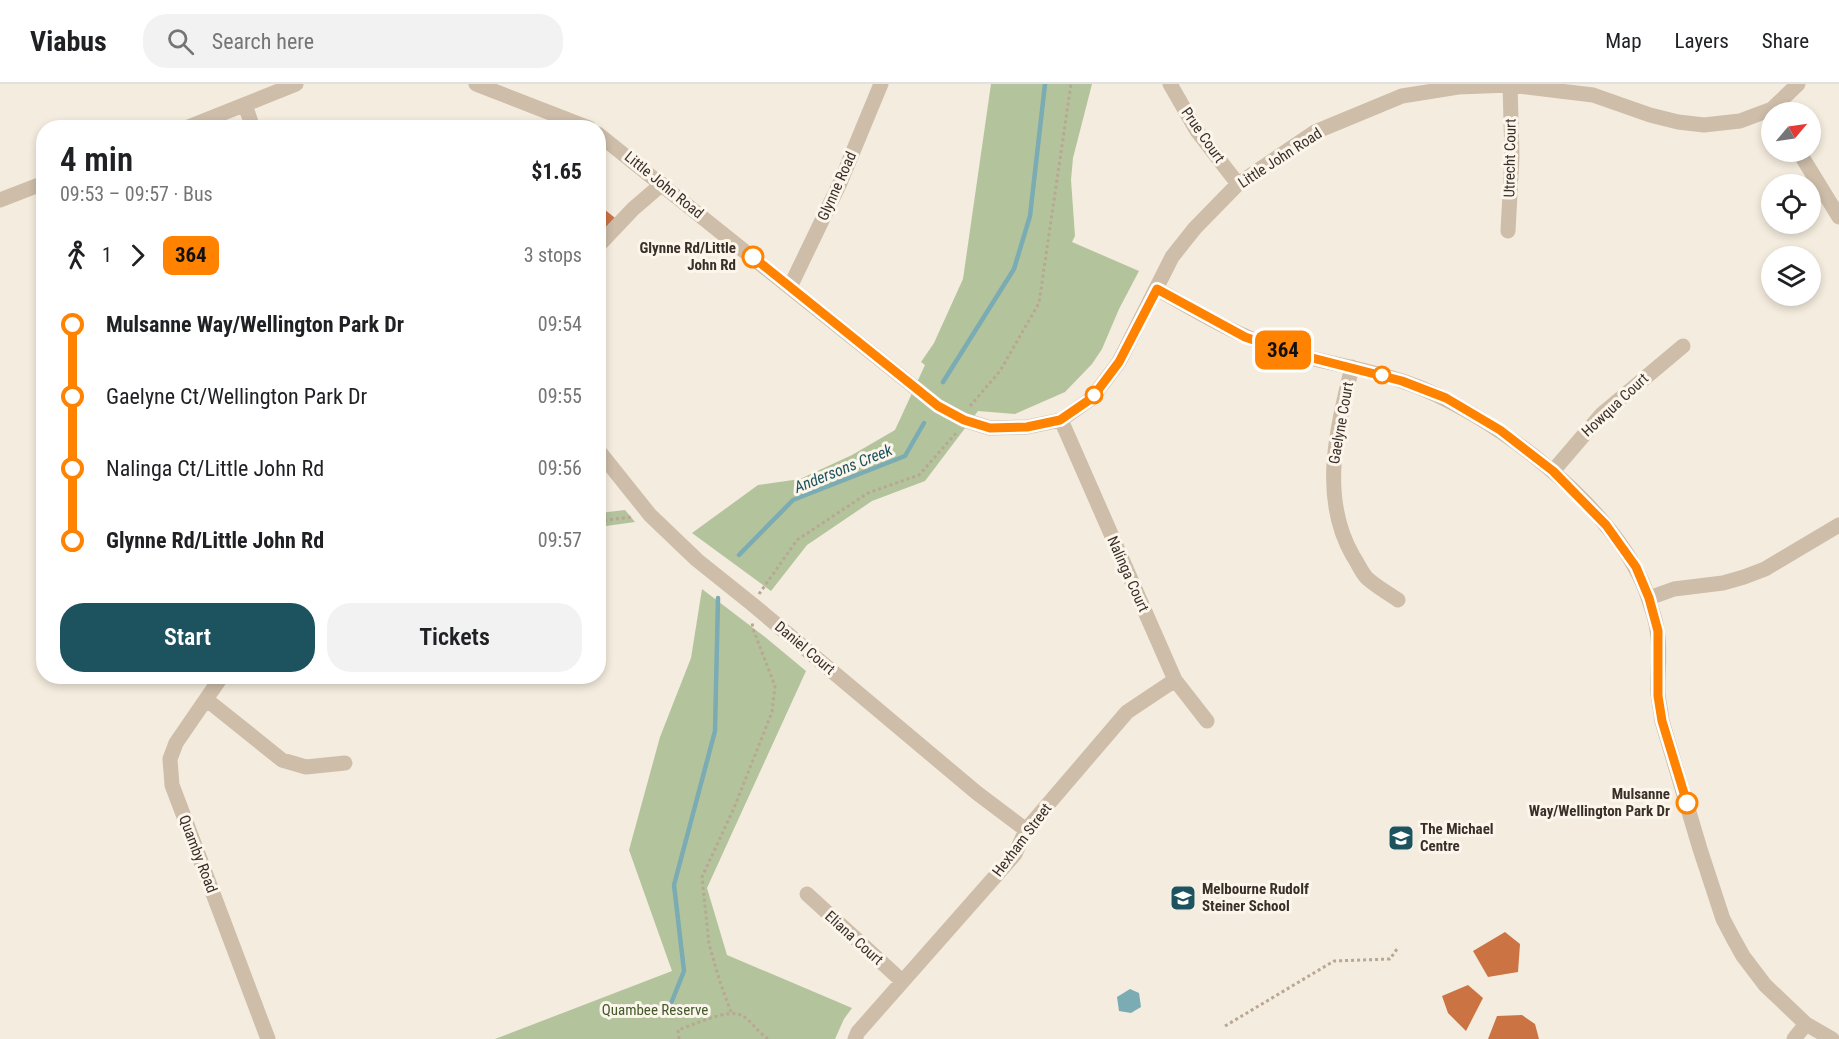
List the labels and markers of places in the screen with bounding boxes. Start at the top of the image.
place label: Glynne Rd/Little John Rd [640,239,736,274]
marker: Glynne Rd/Little John Rd [742,246,764,268]
unlabelled marker [1373,366,1391,384]
unlabelled marker [1085,386,1103,404]
place label: Mulsanne Way/Wellington Park Dr [1529,785,1670,820]
marker: Mulsanne Way/Wellington Park Dr [1676,792,1698,814]
place label: The Michael Centre [1420,820,1494,855]
school or university icon: The Michael Centre [1386,823,1416,853]
place label: Melbourne Rudolf Steiner School [1202,880,1309,915]
school or university icon: Melbourne Rudolf Steiner School [1168,883,1198,913]

